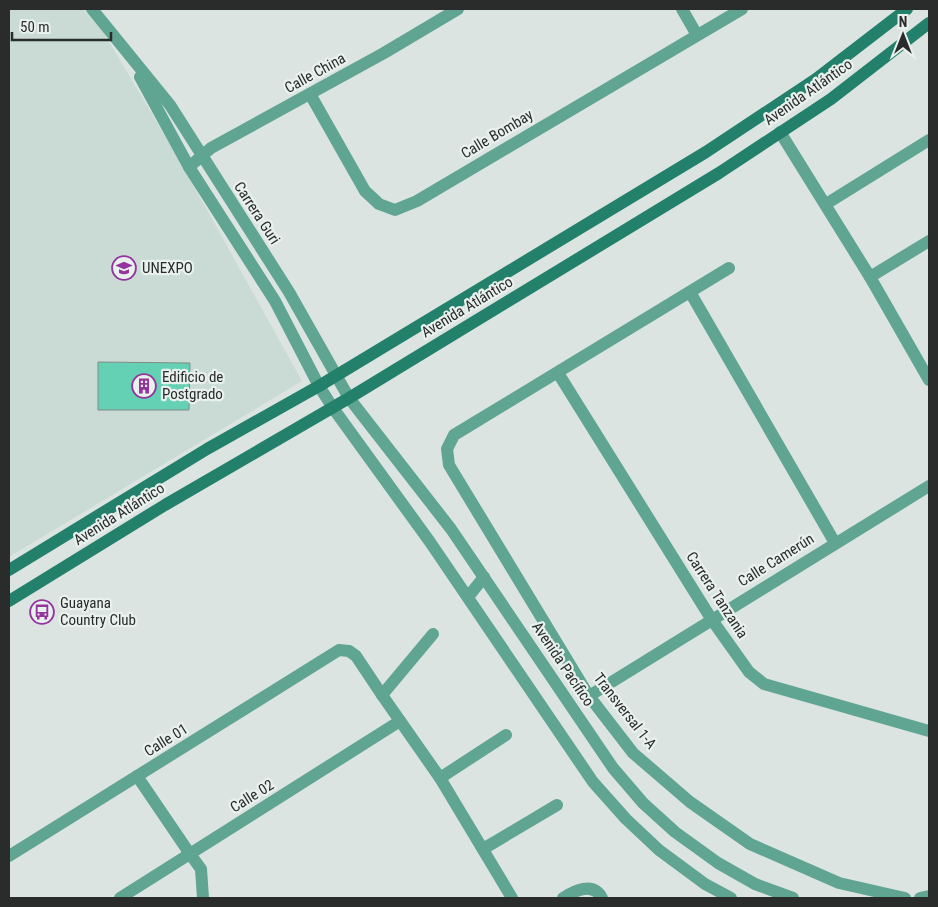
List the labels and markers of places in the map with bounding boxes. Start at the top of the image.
school or university icon: UNEXPO [111,255,137,281]
place label: UNEXPO [142,259,193,277]
place label: Edificio de Postgrado [162,368,223,403]
building icon: Edificio de Postgrado [131,373,157,399]
place label: Guayana Country Club [60,594,136,629]
bus stop icon: Guayana Country Club [29,599,55,625]

